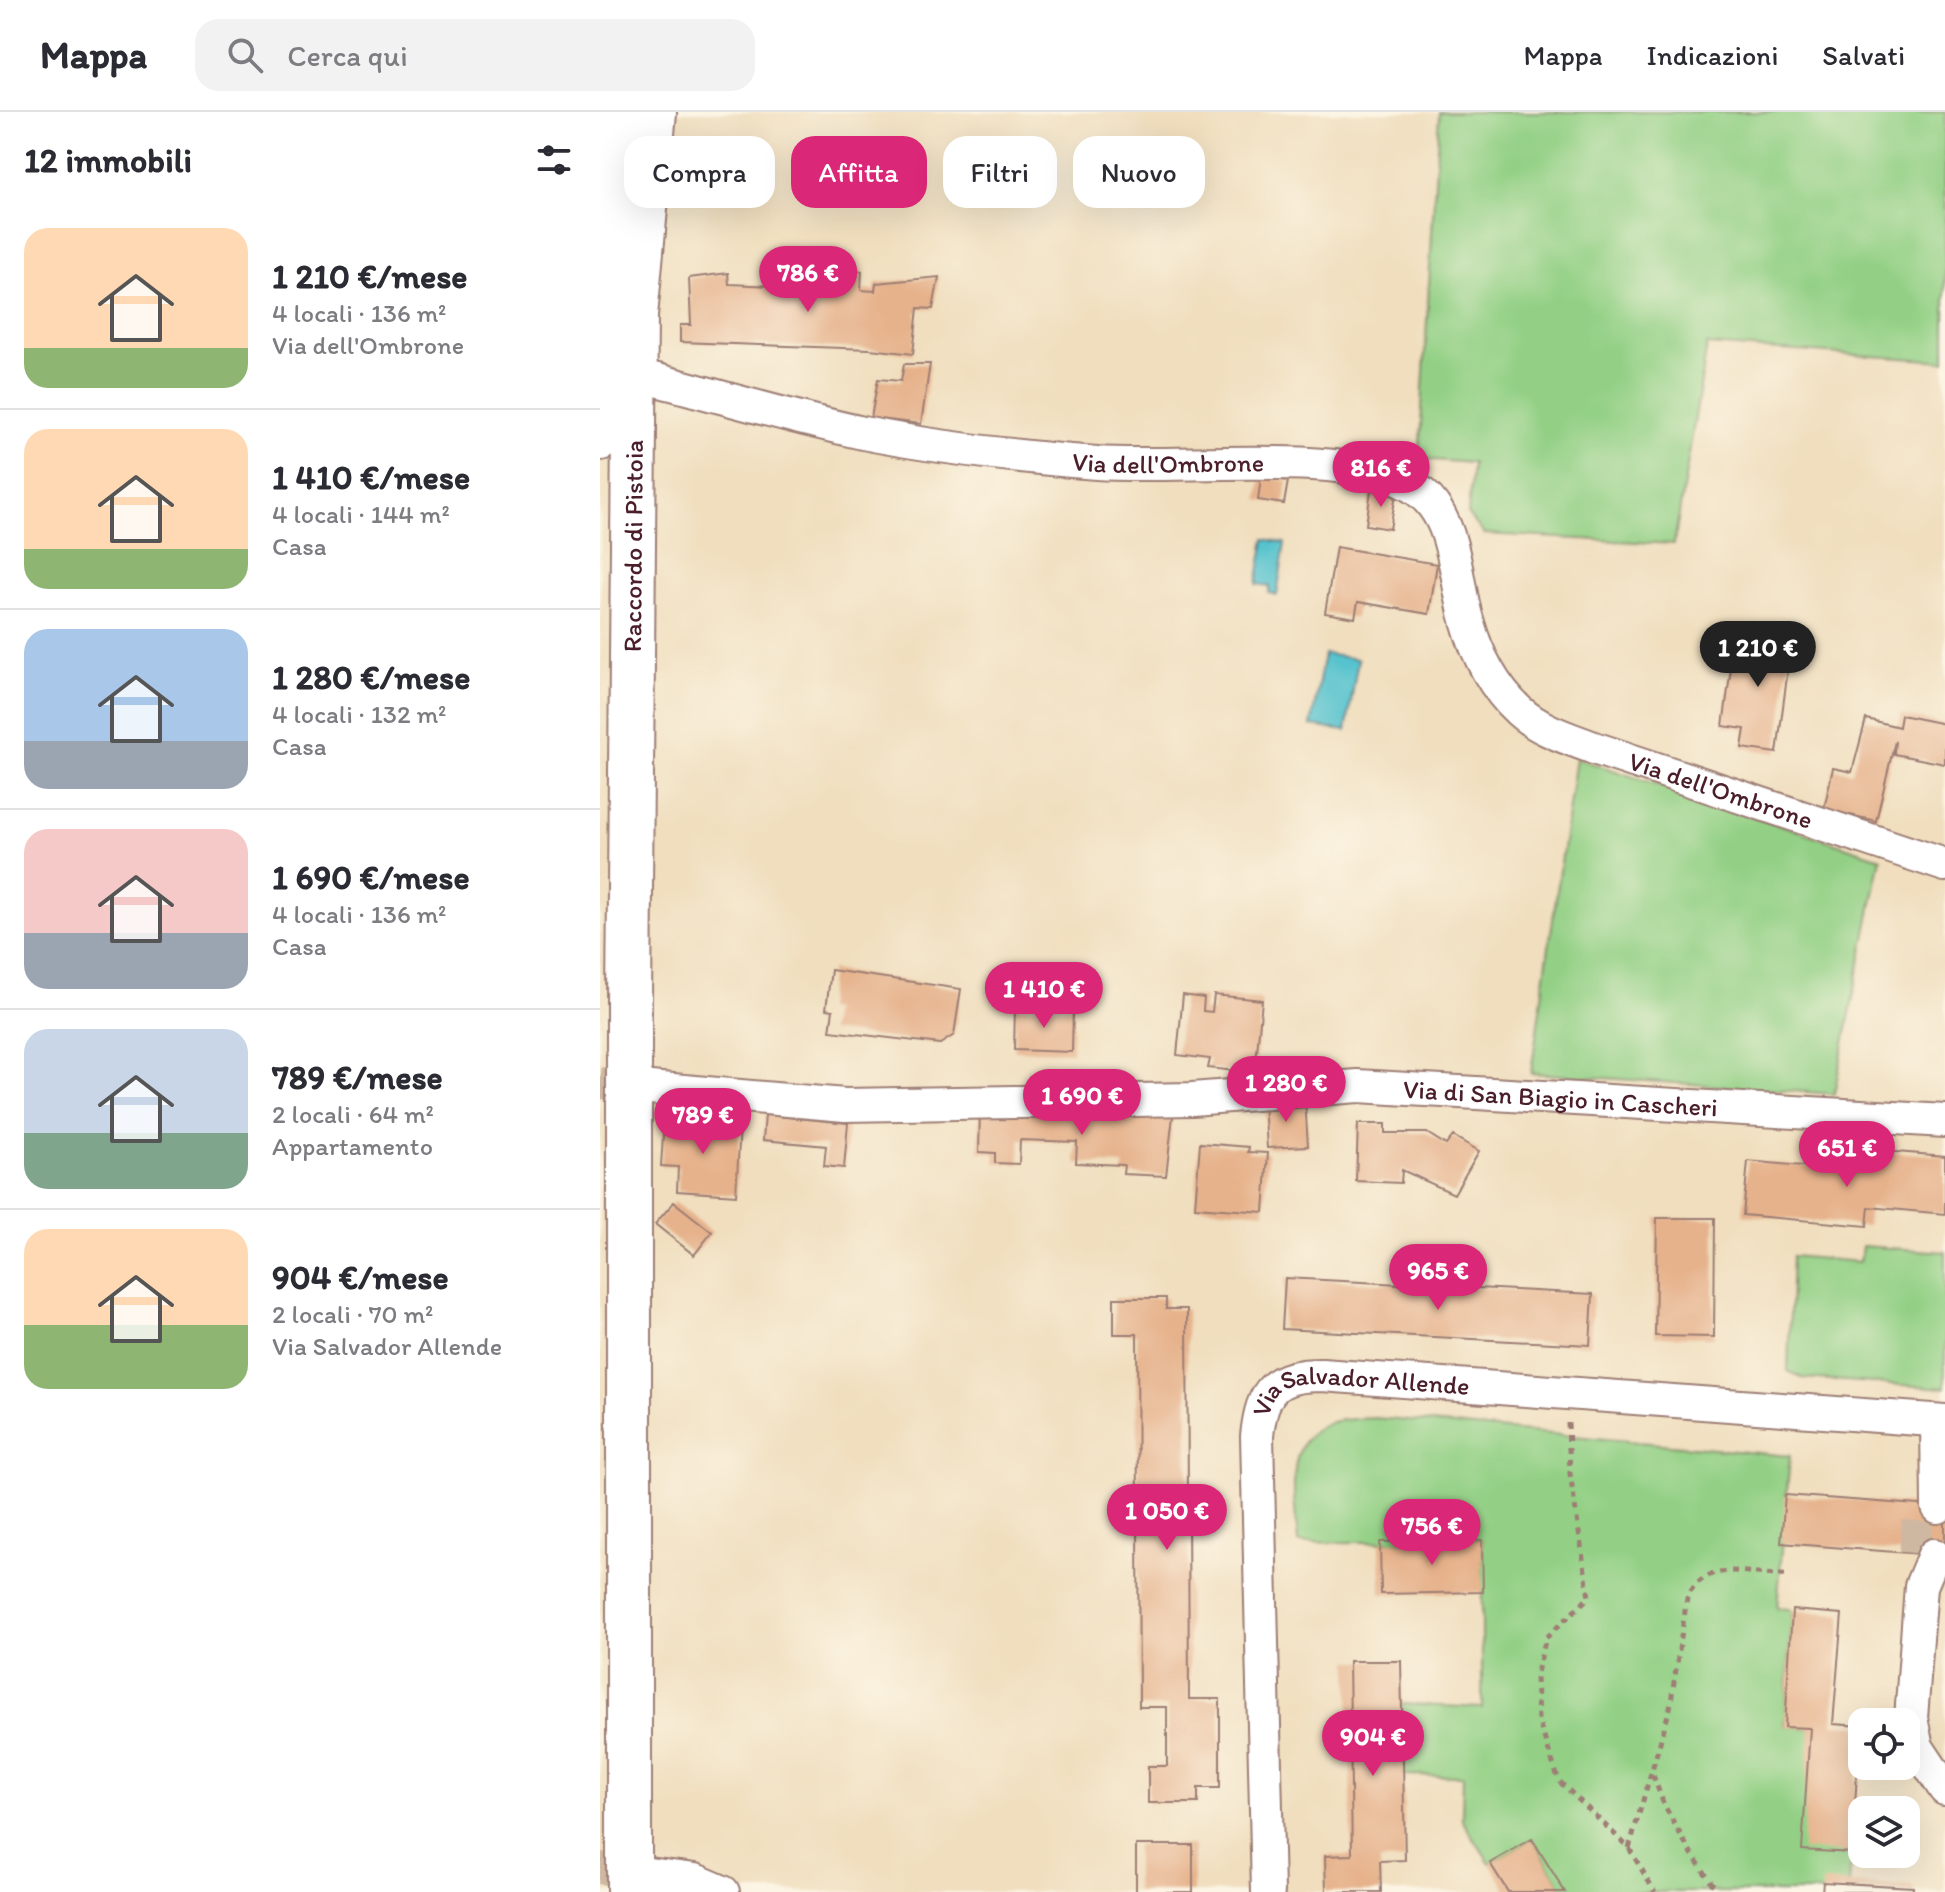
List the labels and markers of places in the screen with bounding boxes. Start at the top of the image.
pin: 786 € [752,246,864,314]
pin: 816 € [1325,441,1437,509]
pin: 1 210 € [1684,621,1832,689]
pin: 1 410 € [970,962,1118,1030]
pin: 1 280 € [1212,1056,1360,1124]
pin: 1 690 € [1008,1069,1156,1137]
pin: 789 € [647,1088,759,1156]
pin: 651 € [1791,1121,1903,1189]
pin: 965 € [1382,1244,1494,1312]
pin: 1 050 € [1093,1484,1241,1552]
pin: 756 € [1376,1499,1488,1567]
pin: 904 € [1317,1710,1429,1778]

